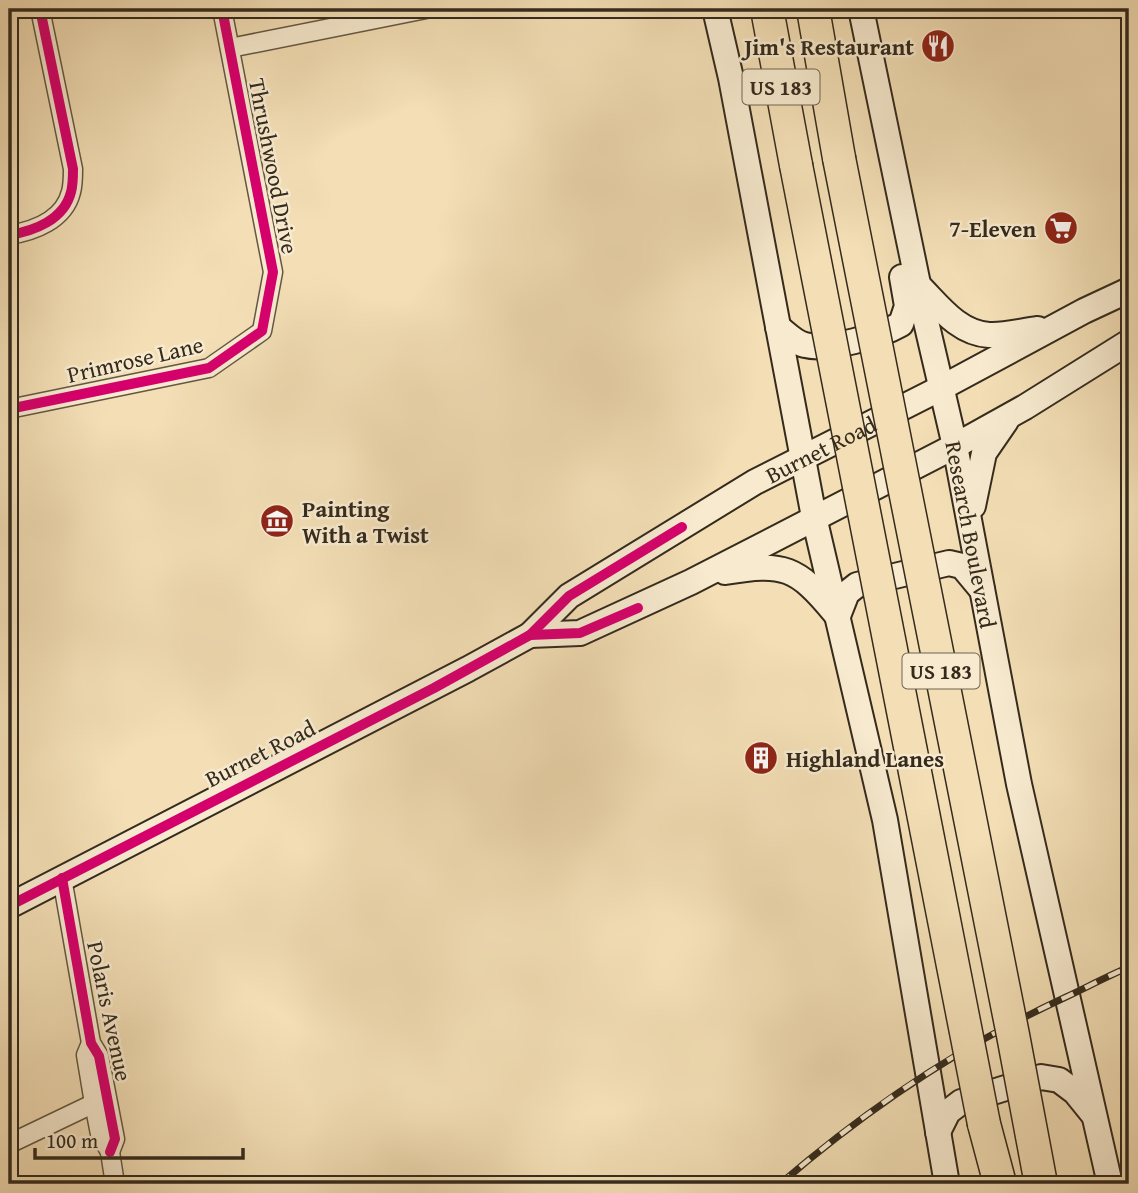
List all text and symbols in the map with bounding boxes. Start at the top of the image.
restaurant icon: Jim's Restaurant [919,27,957,65]
place label: Jim's Restaurant [740,30,914,63]
road number: US 183 [742,70,820,104]
street label: Thrushwood Drive [241,75,307,257]
supermarket icon: 7-Eleven [1042,209,1080,247]
place label: 7-Eleven [949,212,1036,245]
street label: Primrose Lane [64,327,206,391]
street label: Burnet Road [759,407,882,491]
street label: Research Boulevard [938,438,1006,631]
place label: Painting With a Twist [302,492,429,551]
museum icon: Painting With a Twist [258,502,296,540]
road number: US 183 [902,654,979,688]
street label: Burnet Road [199,711,322,795]
building icon: Highland Lanes [742,739,780,777]
place label: Highland Lanes [786,742,944,775]
street label: Polaris Avenue [79,938,141,1084]
scale bar [35,1116,243,1160]
text: 100 m [46,1125,98,1156]

